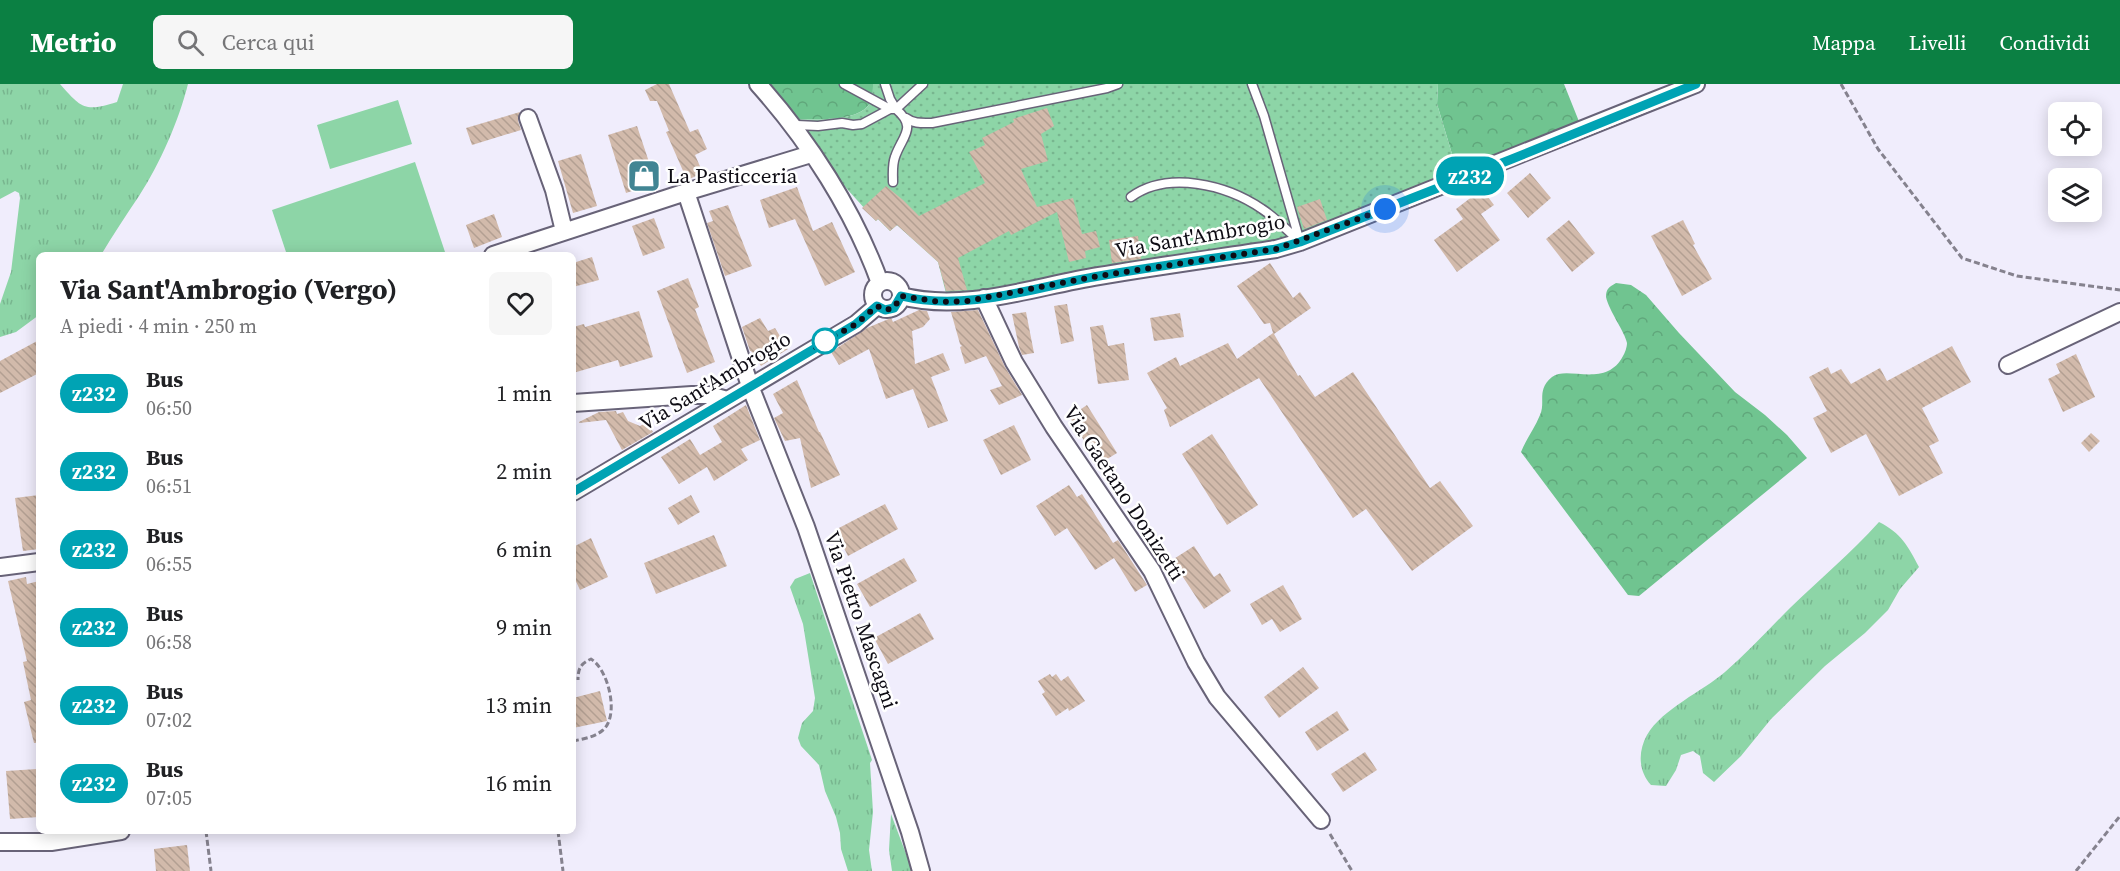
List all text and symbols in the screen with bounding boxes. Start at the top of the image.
search box [153,15,573,69]
text: Metrio [30,23,117,61]
icon: search [174,26,207,59]
text: Cerca qui [222,27,315,57]
text: Mappa [1812,28,1876,57]
text: Livelli [1909,28,1967,57]
text: Condividi [2000,28,2090,57]
map controls [2048,102,2102,222]
button: locate [2048,102,2102,156]
line badge: z232 [1428,156,1512,196]
shop icon: La Pasticceria [626,158,662,194]
place label: La Pasticceria [667,161,798,190]
text: z232 [1448,162,1492,191]
button: layers [2048,168,2102,222]
your location [1370,194,1400,224]
street label: Via Sant'Ambrogio [1113,206,1287,265]
text: Via Sant'Ambrogio (Vergo) [60,270,397,308]
button: heart [489,272,552,335]
text: A piedi · 4 min · 250 m [60,312,257,340]
street label: Via Sant'Ambrogio [633,324,796,437]
unlabelled marker [812,328,838,354]
text: Bus [146,364,183,394]
text: 1 min [496,378,552,408]
text: z232 [72,379,116,408]
text: 06:50 [146,394,192,422]
street label: Via Gaetano Donizetti [1057,400,1192,586]
text: Bus [146,442,183,472]
text: 2 min [496,456,552,486]
text: z232 [72,457,116,486]
text: 06:51 [146,472,192,500]
text: Bus [146,520,183,550]
street label: Via Pietro Mascagni [818,527,905,712]
text: 6 min [496,534,552,564]
text: z232 [72,535,116,564]
text: 06:55 [146,550,192,578]
text: Bus [146,598,183,628]
text: 9 min [496,612,552,642]
text: z232 [72,613,116,642]
text: 06:58 [146,628,192,656]
text: Bus [146,676,183,706]
text: 13 min [485,690,552,720]
text: z232 [72,691,116,720]
text: 07:02 [146,706,192,734]
text: Bus [146,754,183,784]
text: 16 min [485,768,552,798]
text: z232 [72,769,116,798]
text: 07:05 [146,784,192,812]

